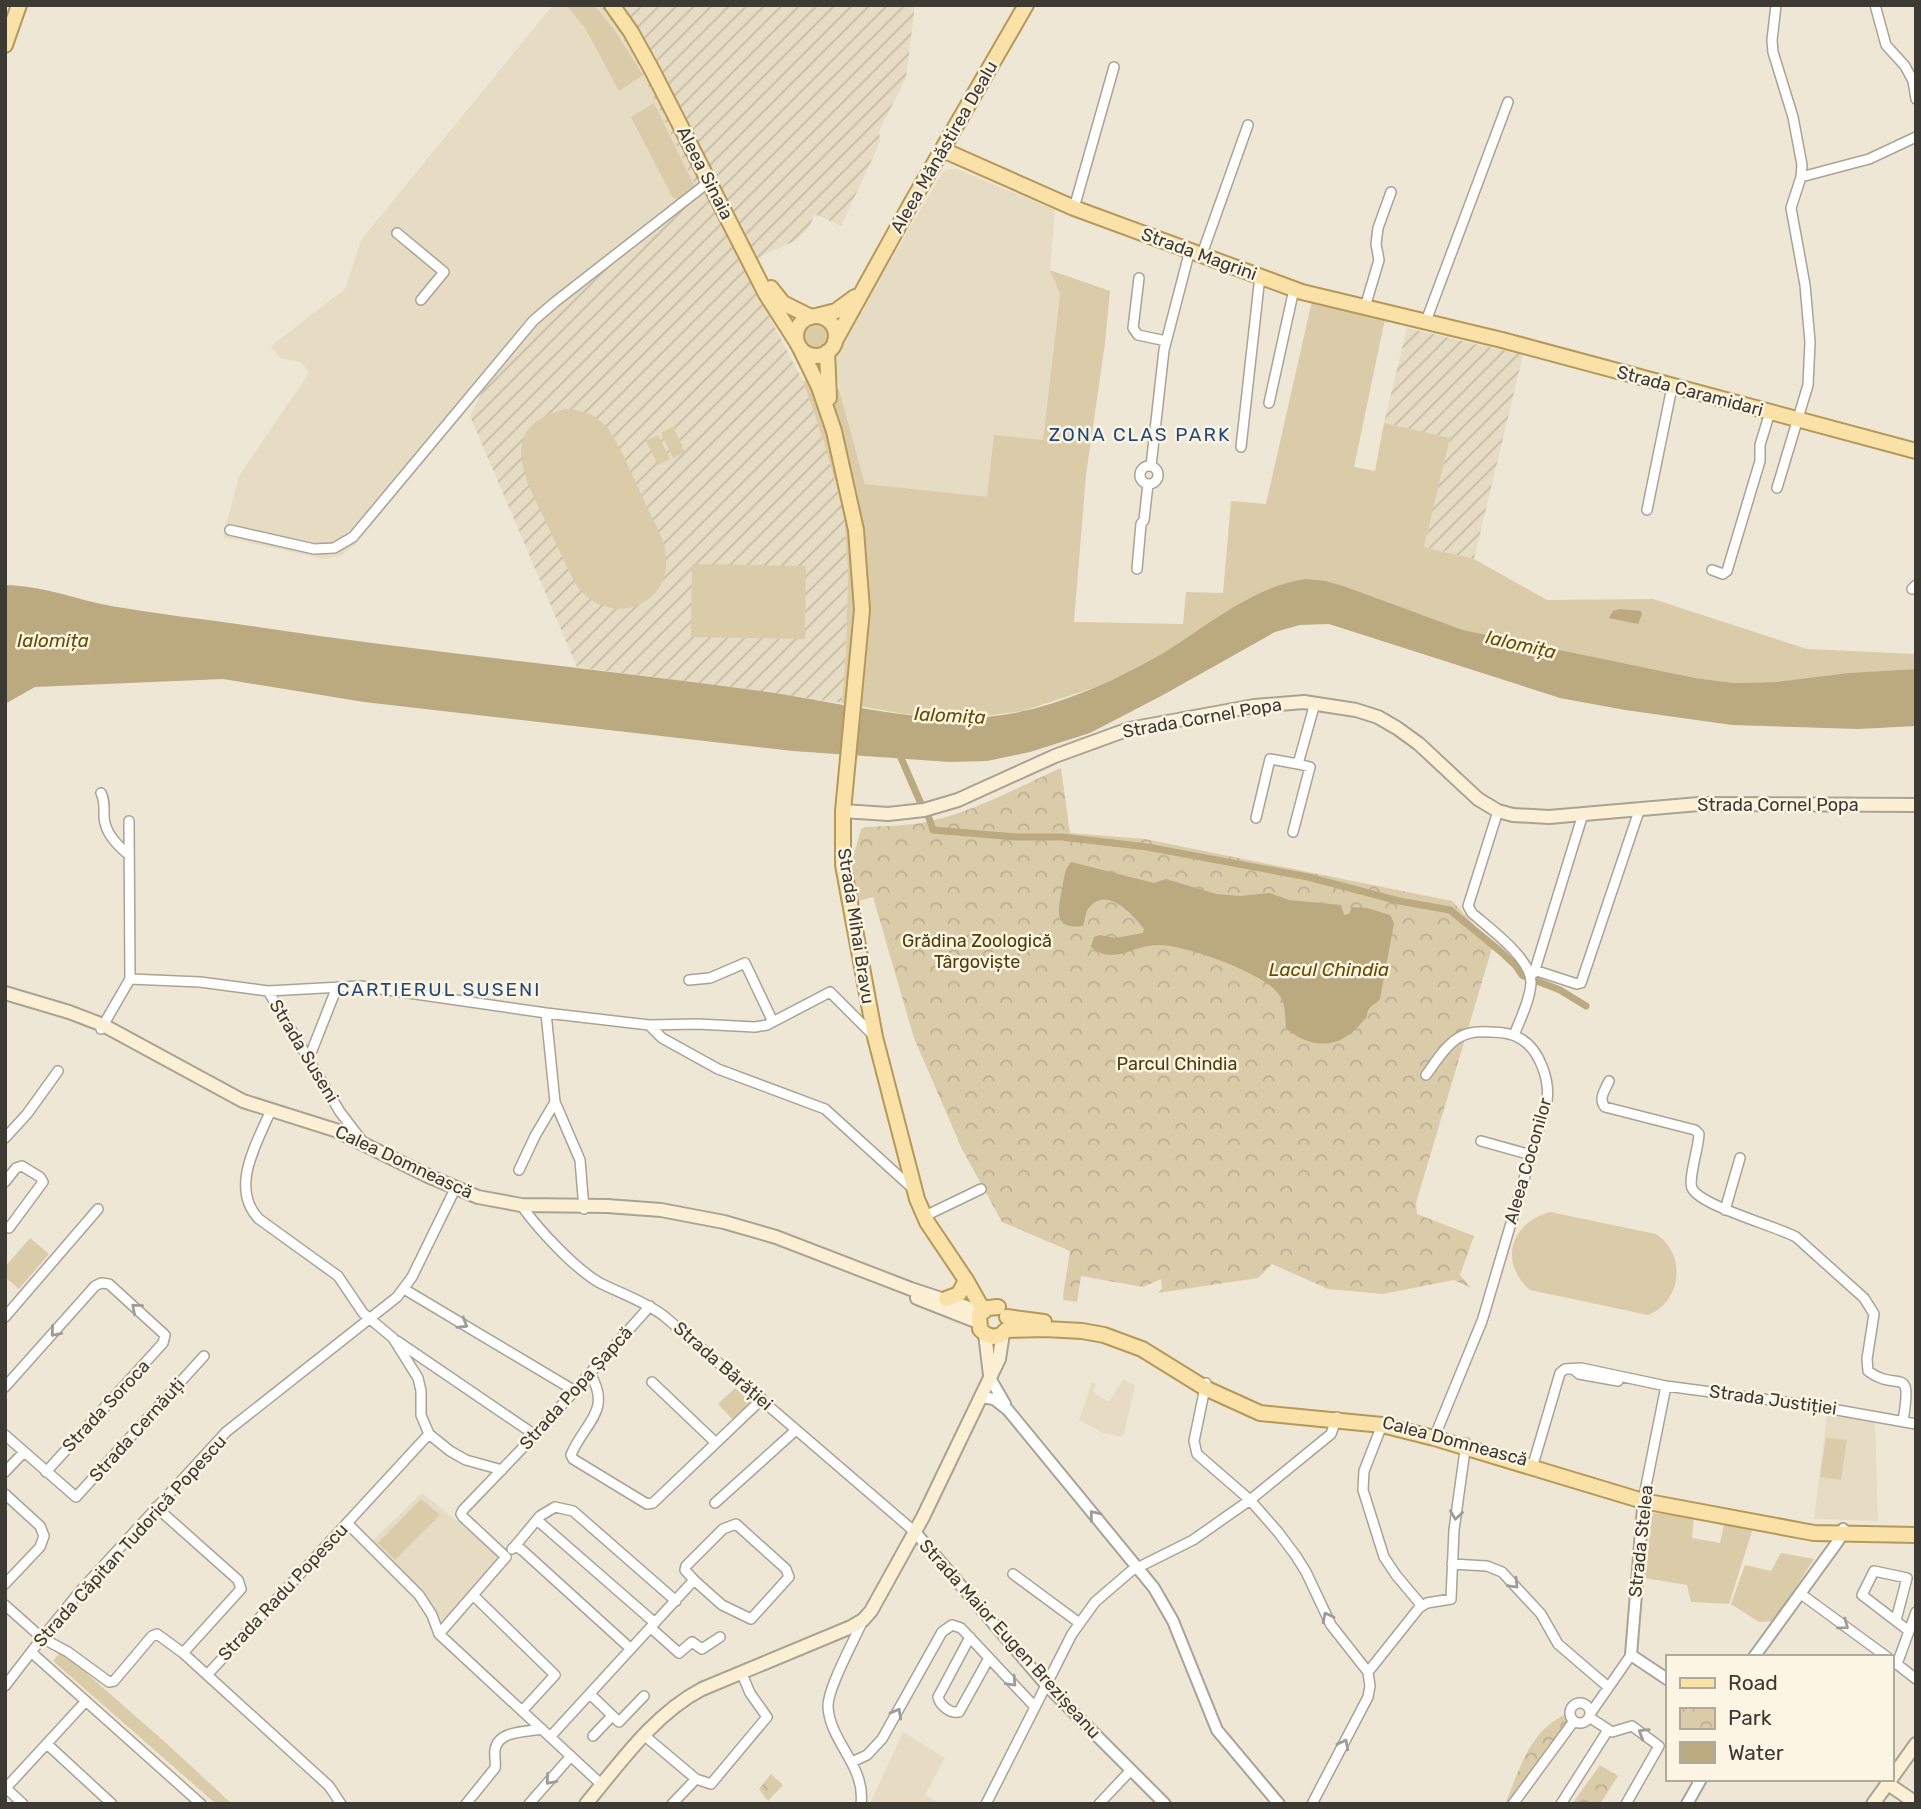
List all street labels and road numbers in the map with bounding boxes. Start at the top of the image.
street label: Aleea Mănăstirea Dealu [886,57,1002,237]
street label: Aleea Sinaia [672,123,738,223]
street label: Strada Magrini [1138,223,1260,285]
street label: Strada Caramidari [1614,361,1766,421]
street label: Strada Cornel Popa [1121,693,1283,743]
street label: Strada Cornel Popa [1697,794,1859,816]
street label: Strada Mihai Bravu [833,846,879,1006]
street label: Strada Suseni [265,995,343,1107]
street label: Aleea Coconilor [1499,1095,1557,1227]
street label: Calea Domnească [332,1120,476,1204]
street label: Strada Bărăției [669,1317,777,1415]
street label: Strada Popa Șapcă [515,1322,637,1454]
street label: Strada Soroca [58,1355,154,1457]
street label: Strada Cernăuți [85,1374,189,1486]
street label: Strada Justiției [1708,1380,1838,1420]
street label: Calea Domnească [1380,1411,1530,1471]
street label: Strada Căpitan Tudorică Popescu [29,1430,231,1652]
street label: Strada Stelea [1624,1484,1658,1598]
street label: Strada Radu Popescu [214,1519,352,1665]
street label: Strada Maior Eugen Brezișeanu [915,1535,1105,1743]

